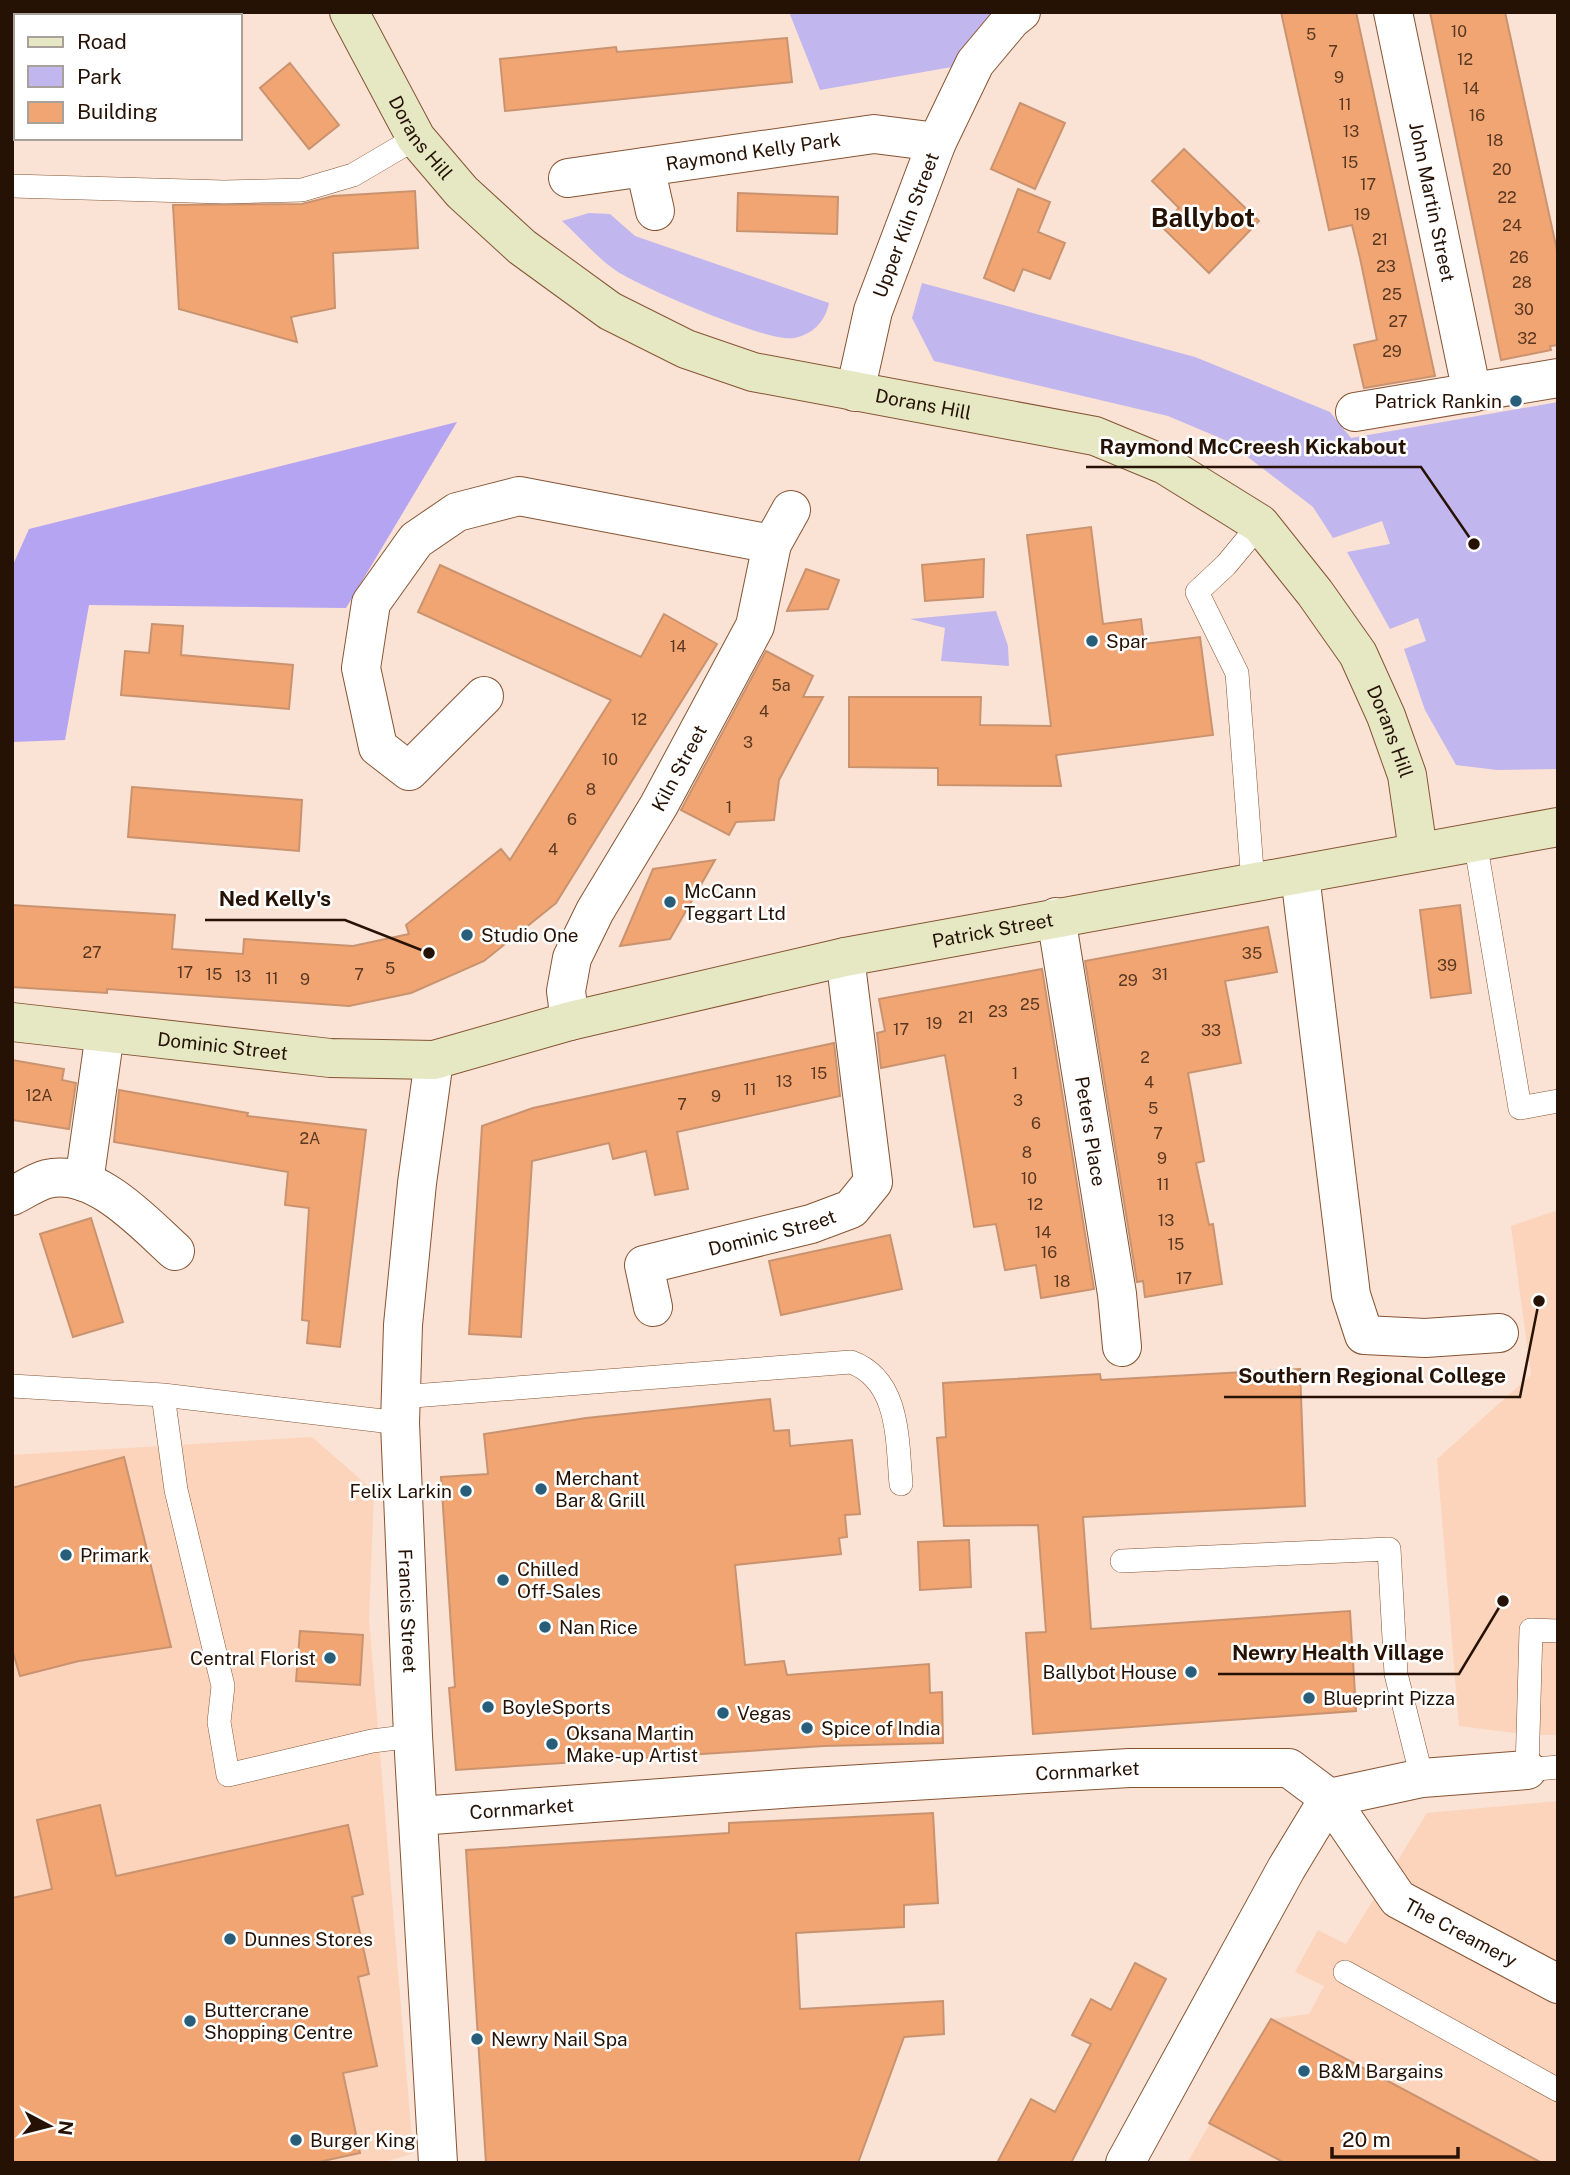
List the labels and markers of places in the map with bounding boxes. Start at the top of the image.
place label: Patrick Rankin [1374,390,1502,412]
marker: Patrick Rankin [1508,393,1524,409]
callout: Raymond McCreesh Kickabout [1086,425,1421,467]
place label: Spar [1106,630,1148,652]
marker: Spar [1084,633,1100,649]
callout: Ned Kelly's [205,878,345,920]
place label: McCann Teggart Ltd [684,880,786,924]
marker: McCann Teggart Ltd [662,894,678,910]
place label: Studio One [481,924,579,946]
marker: Studio One [459,927,475,943]
callout: Southern Regional College [1224,1355,1520,1397]
place label: Merchant Bar & Grill [555,1467,646,1511]
place label: Felix Larkin [349,1480,452,1502]
marker: Merchant Bar & Grill [533,1481,549,1497]
marker: Felix Larkin [458,1483,474,1499]
place label: Primark [80,1544,150,1566]
marker: Primark [58,1547,74,1563]
place label: Chilled Off-Sales [517,1558,601,1602]
marker: Chilled Off-Sales [495,1572,511,1588]
place label: Nan Rice [559,1616,638,1638]
marker: Nan Rice [537,1619,553,1635]
callout: Newry Health Village [1218,1632,1459,1674]
place label: Central Florist [190,1647,316,1669]
marker: Central Florist [322,1650,338,1666]
place label: Ballybot House [1043,1661,1177,1683]
marker: Ballybot House [1183,1664,1199,1680]
place label: Blueprint Pizza [1323,1687,1455,1709]
marker: Blueprint Pizza [1301,1690,1317,1706]
place label: BoyleSports [502,1696,611,1718]
marker: BoyleSports [480,1699,496,1715]
place label: Vegas [737,1702,791,1724]
marker: Vegas [715,1705,731,1721]
place label: Spice of India [821,1717,941,1739]
marker: Spice of India [799,1720,815,1736]
place label: Oksana Martin Make-up Artist [566,1722,698,1766]
marker: Oksana Martin Make-up Artist [544,1736,560,1752]
place label: Dunnes Stores [244,1928,373,1950]
marker: Dunnes Stores [222,1931,238,1947]
place label: Buttercrane Shopping Centre [204,1999,353,2043]
marker: Buttercrane Shopping Centre [182,2013,198,2029]
place label: Newry Nail Spa [491,2028,627,2050]
marker: Newry Nail Spa [469,2031,485,2047]
place label: B&M Bargains [1318,2060,1443,2082]
marker: B&M Bargains [1296,2063,1312,2079]
place label: Burger King [310,2129,416,2151]
marker: Burger King [288,2132,304,2148]

